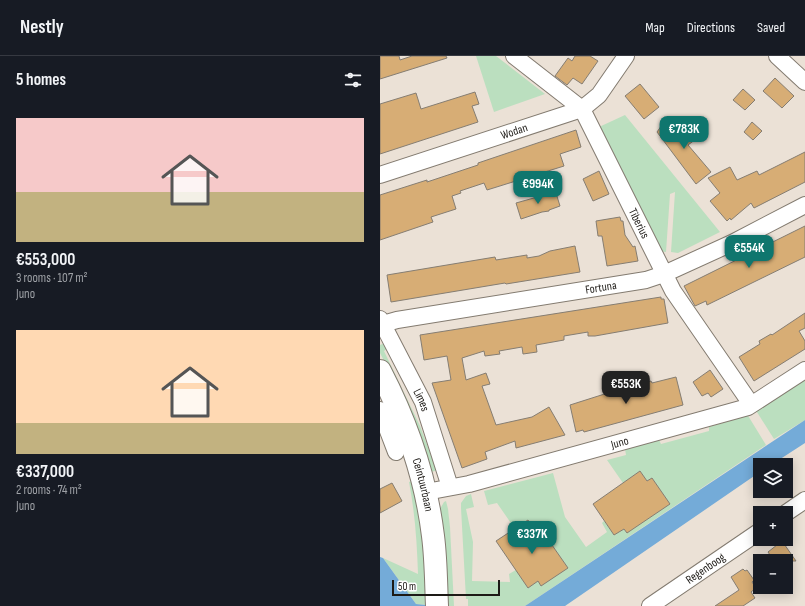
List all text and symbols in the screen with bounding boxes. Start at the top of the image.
text: Nestly [20,16,64,39]
text: Map [645,19,665,36]
text: Directions [687,19,735,36]
text: Saved [757,19,785,36]
icon: filters [342,69,364,91]
text: 5 homes [16,70,66,90]
pin: €783K [656,116,712,150]
street label: Wodan [499,120,530,143]
text: €783K [669,121,699,137]
icon: home [154,144,226,216]
pin: €994K [510,171,566,205]
text: €994K [522,176,554,192]
street label: Tiberius [625,206,653,241]
pin: €554K [721,235,777,269]
text: €554K [734,240,764,256]
text: €553,000 [16,250,75,270]
text: 3 rooms · 107 m² [16,270,88,286]
street label: Fortuna [584,278,618,298]
text: Juno [16,286,35,302]
icon: home [154,356,226,428]
pin: €553K [598,371,654,405]
text: €553K [611,376,641,392]
street label: Limes [409,386,432,413]
street label: Juno [608,433,630,453]
street label: Ceintuurbaan [409,456,436,513]
map controls [753,458,793,594]
button: layers [753,458,793,498]
text: €337,000 [16,462,74,482]
text: 2 rooms · 74 m² [16,482,82,498]
text: Juno [16,498,35,514]
button: + [753,506,793,546]
pin: €337K [504,521,560,555]
text: €337K [517,526,547,542]
street label: Regenboog [683,550,728,587]
button: − [753,554,793,594]
scale bar [392,578,500,597]
text: 50 m [398,580,416,593]

